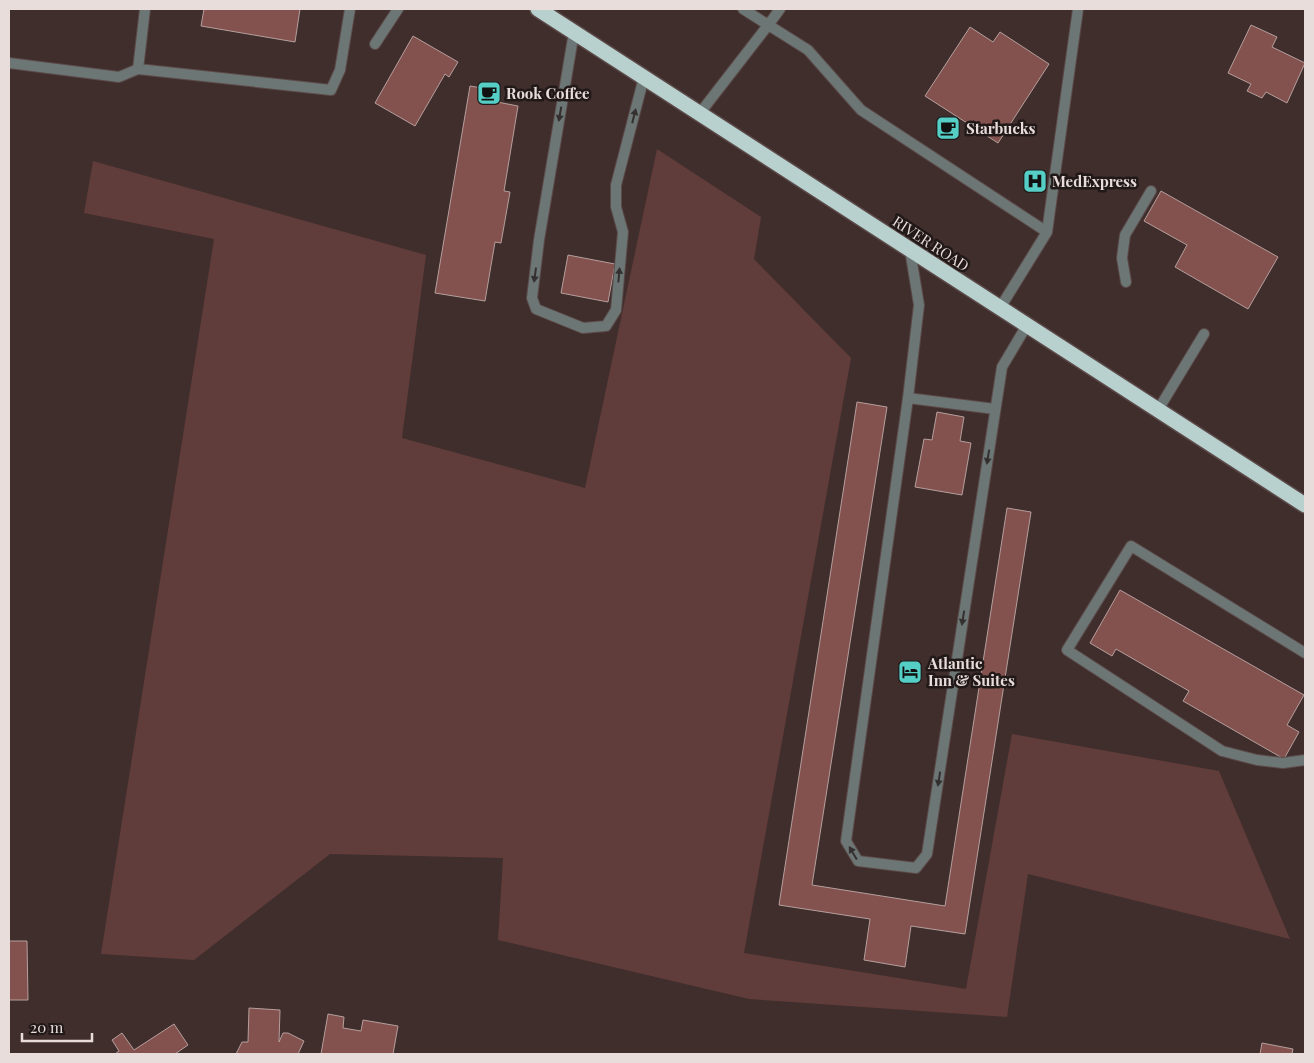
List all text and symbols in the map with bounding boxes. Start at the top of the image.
cafe icon: Rook Coffee [476,80,502,106]
place label: Rook Coffee [506,83,590,103]
one-way arrow [555,107,563,123]
one-way arrow [630,109,638,124]
cafe icon: Starbucks [935,115,961,141]
place label: Starbucks [966,118,1036,138]
hospital icon: MedExpress [1022,168,1048,194]
place label: MedExpress [1052,171,1137,191]
street label: RIVER ROAD [889,211,973,275]
one-way arrow [530,267,538,283]
one-way arrow [616,267,624,283]
one-way arrow [983,450,991,466]
one-way arrow [959,610,967,626]
place label: Atlantic Inn & Suites [927,653,1015,690]
hotel icon: Atlantic Inn & Suites [897,659,923,685]
one-way arrow [934,771,942,787]
one-way arrow [848,846,857,859]
scale bar [22,1010,92,1042]
text: 20 m [30,1017,64,1037]

